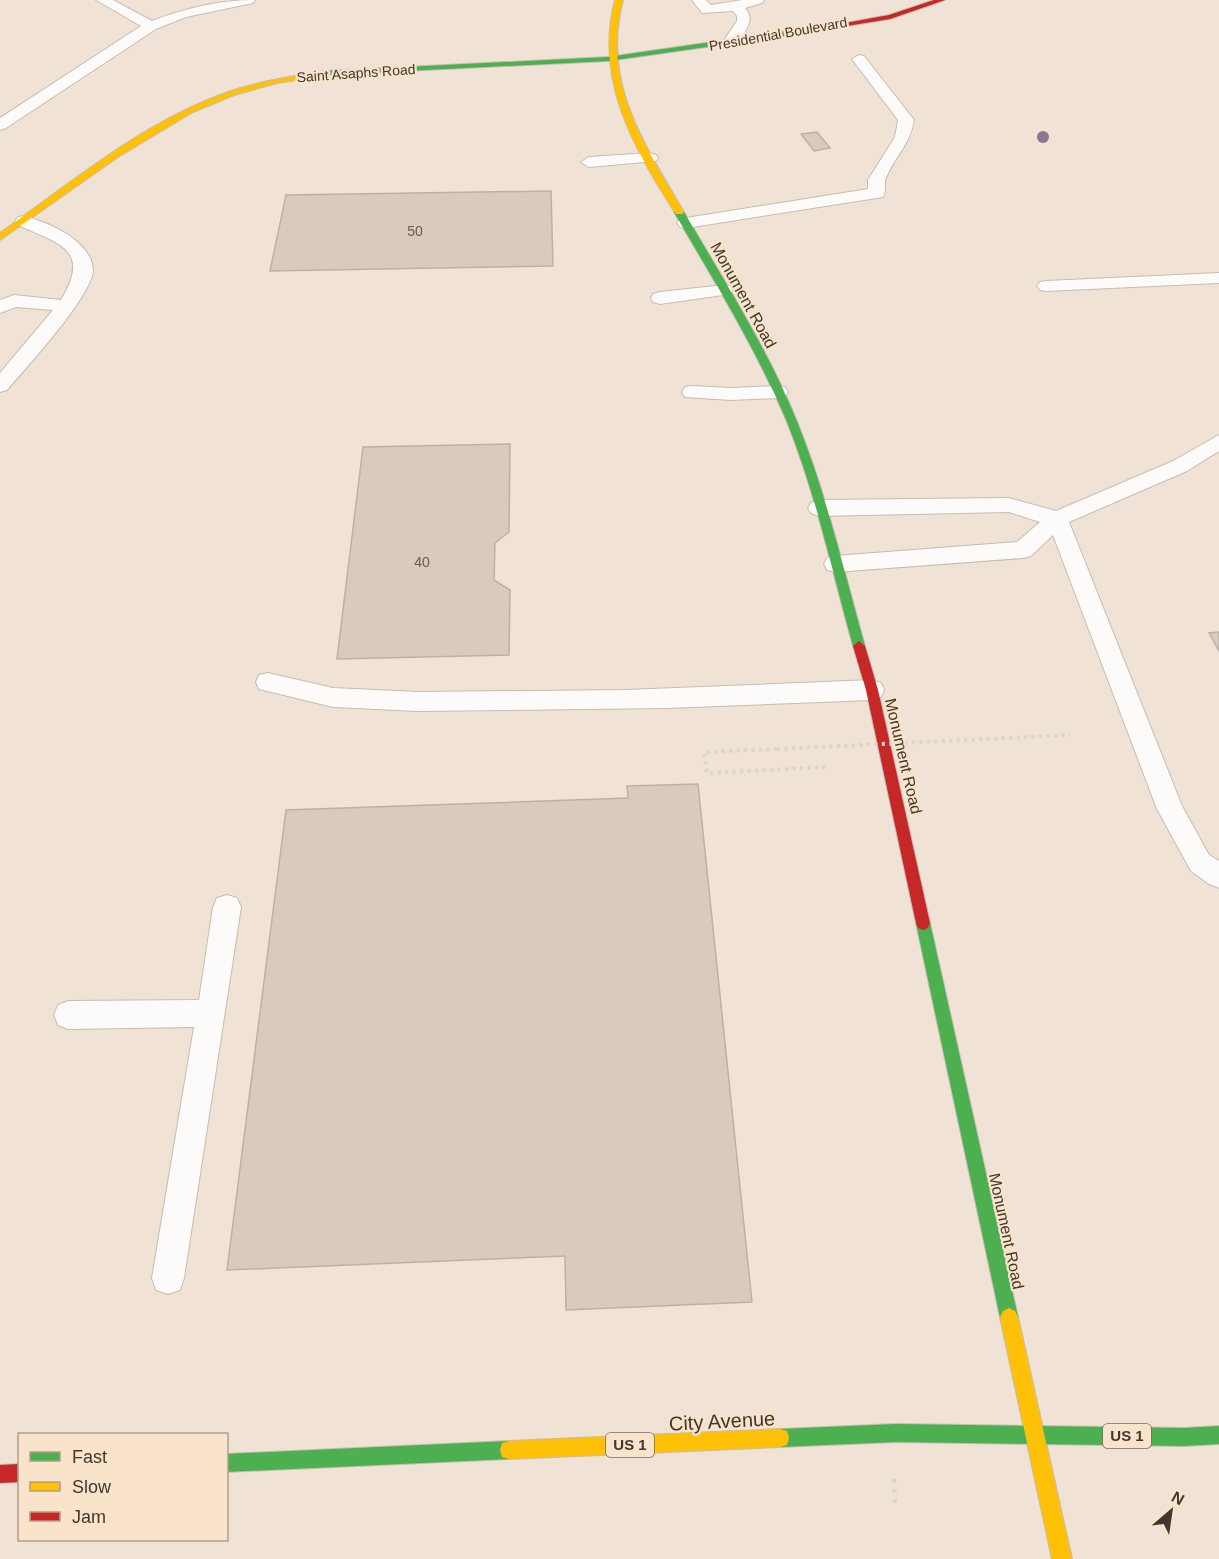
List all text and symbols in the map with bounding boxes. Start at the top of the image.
street label: Presidential Boulevard [708,14,848,54]
street label: Saint Asaphs Road [296,61,416,85]
house number: 50 [407,223,423,239]
street label: Monument Road [707,239,780,351]
house number: 40 [414,554,430,570]
street label: Monument Road [882,697,925,816]
street label: Monument Road [986,1171,1027,1291]
street label: City Avenue [668,1407,776,1435]
road number: US 1 [1103,1424,1151,1448]
legend [18,1433,228,1541]
road number: US 1 [606,1433,654,1457]
text: Fast [72,1447,107,1467]
text: Slow [72,1477,112,1497]
north arrow [1141,1481,1201,1541]
text: N [1169,1488,1187,1509]
text: Jam [72,1507,106,1527]

